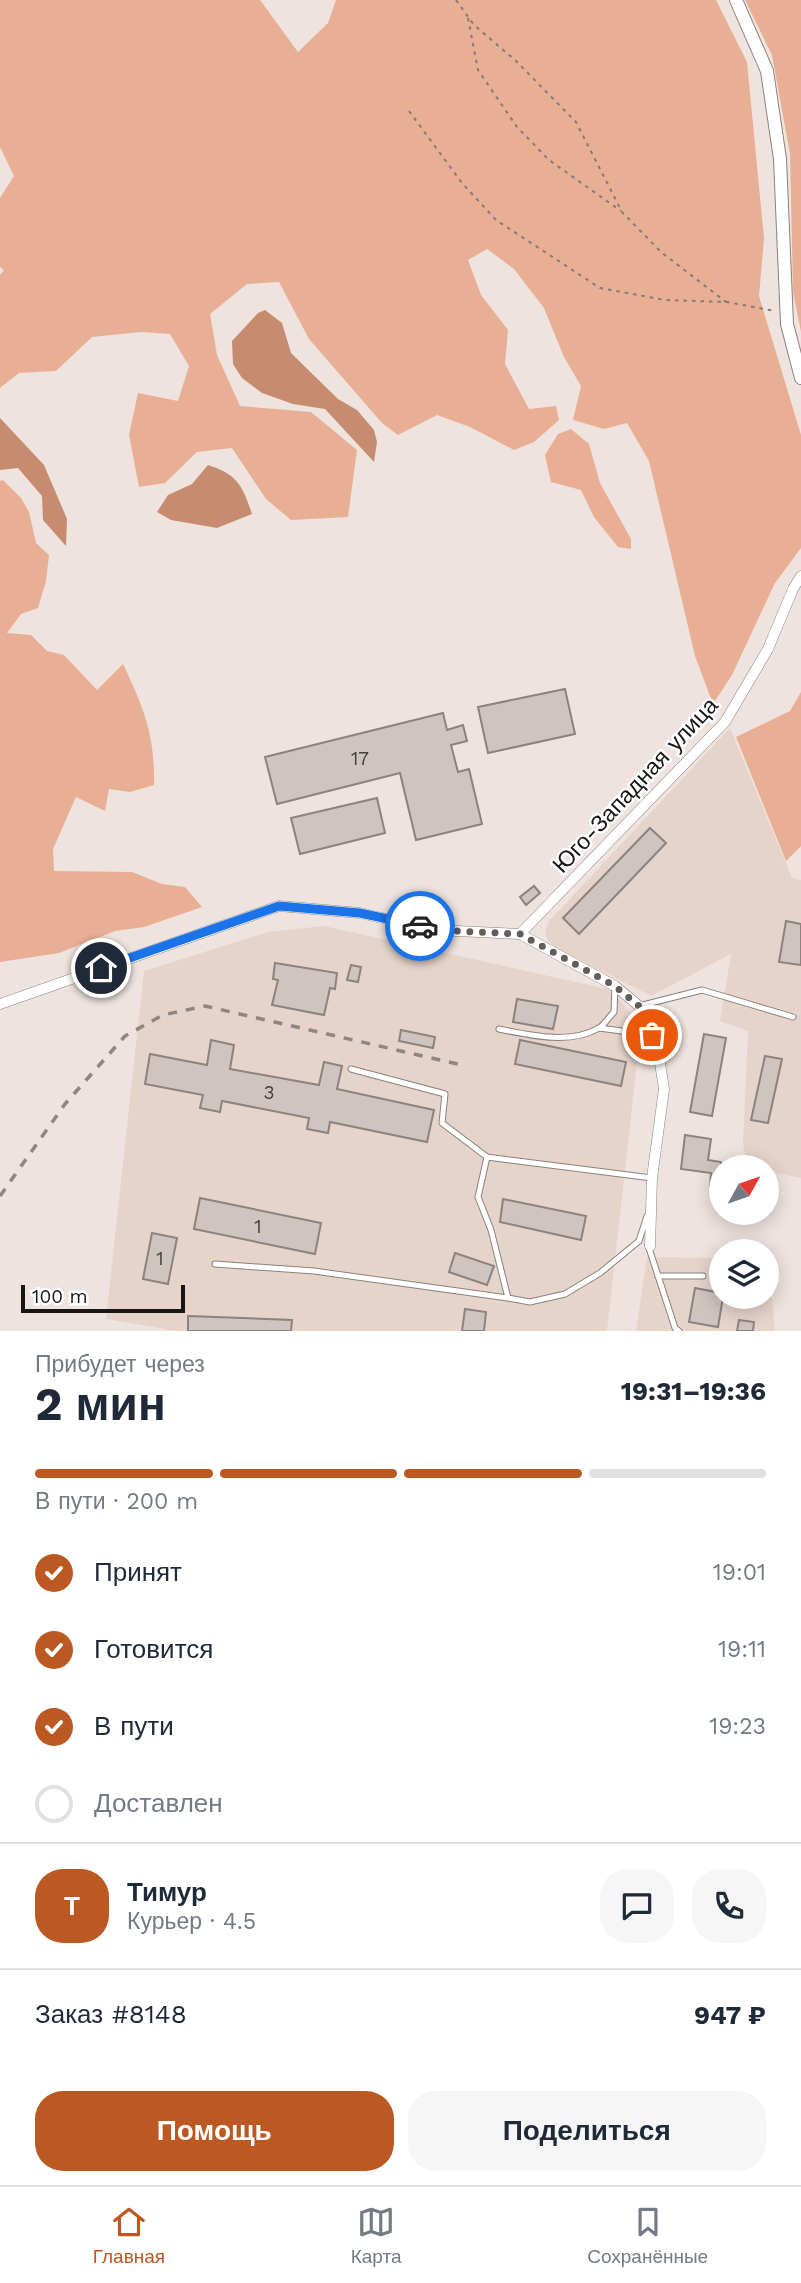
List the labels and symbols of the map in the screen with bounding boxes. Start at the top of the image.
street label: Юго-Западная улица [547,692,724,879]
house number: 17 [351,747,369,770]
courier [385,891,455,961]
pin [71,938,131,998]
pin [622,1005,682,1065]
house number: 3 [263,1081,275,1104]
north arrow [709,1155,779,1225]
house number: 1 [254,1215,262,1238]
house number: 1 [156,1247,164,1270]
scale bar [21,1282,186,1314]

